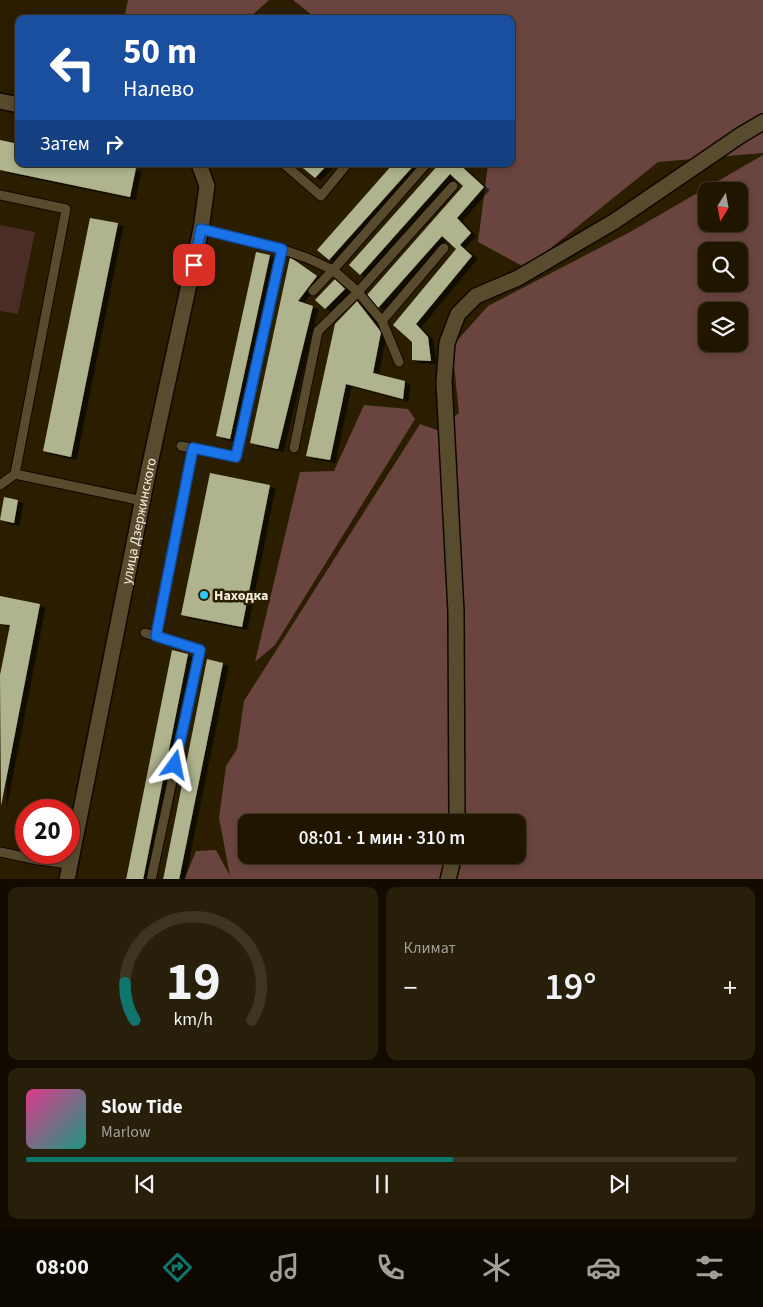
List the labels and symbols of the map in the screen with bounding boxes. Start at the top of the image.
north arrow [698,182,748,232]
pin [173,244,215,286]
street label: улица Дзержинского [117,456,162,586]
place label: Находка [214,586,269,606]
marker: Находка [198,589,210,601]
position arrow [148,738,200,790]
speed limit sign: 20 [15,799,80,864]

